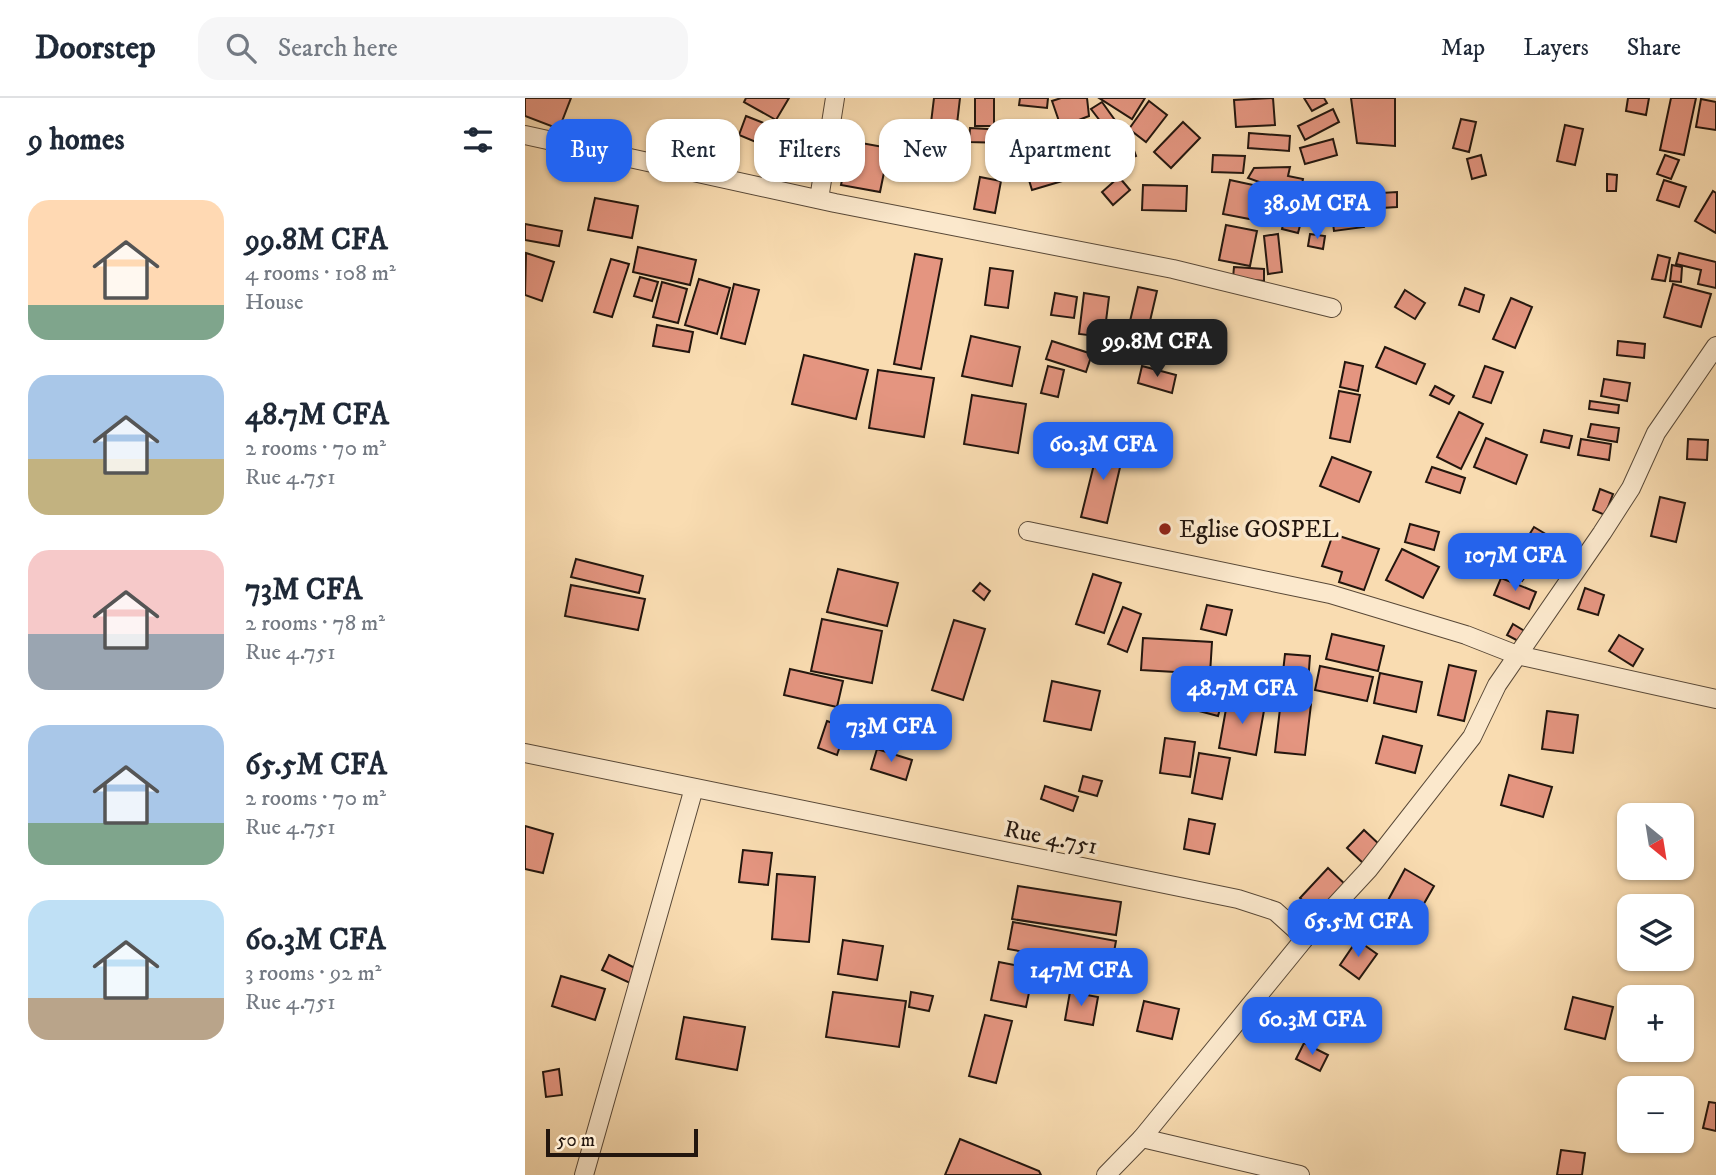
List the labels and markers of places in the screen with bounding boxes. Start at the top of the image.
pin: 38.9M CFA [1237,181,1397,241]
pin: 99.8M CFA [1077,320,1237,379]
pin: 60.3M CFA [1023,422,1183,482]
place label: Eglise GOSPEL [1179,515,1339,545]
marker: Eglise GOSPEL [1157,521,1173,537]
pin: 107M CFA [1443,533,1587,593]
pin: 48.7M CFA [1162,666,1322,726]
pin: 73M CFA [826,704,956,764]
pin: 65.5M CFA [1278,900,1438,959]
pin: 147M CFA [1009,948,1153,1008]
pin: 60.3M CFA [1232,998,1392,1057]

